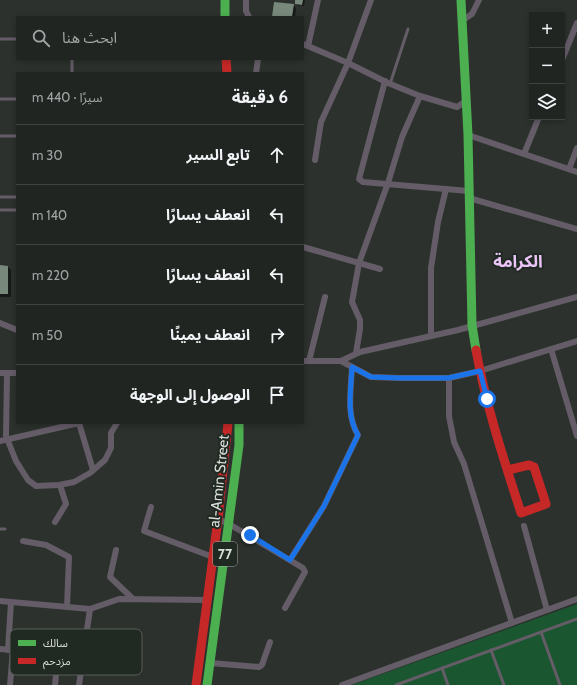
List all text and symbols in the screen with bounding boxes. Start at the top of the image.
map controls [529,12,565,120]
button: + [529,12,565,48]
search box [16,16,304,60]
icon: search [30,27,52,49]
text: ابحث هنا [62,29,117,47]
button: − [529,48,565,84]
button: layers [529,84,565,120]
text: 6 دقيقة [232,87,288,107]
text: سيرًا · 440 m [32,89,102,105]
icon: ahead [266,144,288,166]
text: تابع السير [186,146,250,164]
text: 30 m [32,147,62,163]
icon: left [266,204,288,226]
text: انعطف يسارًا [166,206,250,224]
text: 140 m [32,207,67,223]
district label: الكرامة [493,251,543,271]
icon: left [266,264,288,286]
text: انعطف يسارًا [166,266,250,284]
text: 220 m [32,267,69,283]
icon: right [266,324,288,346]
text: انعطف يمينًا [170,326,250,344]
text: 50 m [32,327,62,343]
icon: arrive [266,384,288,406]
text: الوصول إلى الوجهة [130,386,250,404]
route start [478,390,496,408]
street label: al-Amin Street [205,434,233,528]
route end [241,526,259,544]
road number: 77 [213,542,237,566]
legend [10,629,142,675]
text: سالك [43,636,68,650]
text: مزدحم [43,654,71,670]

